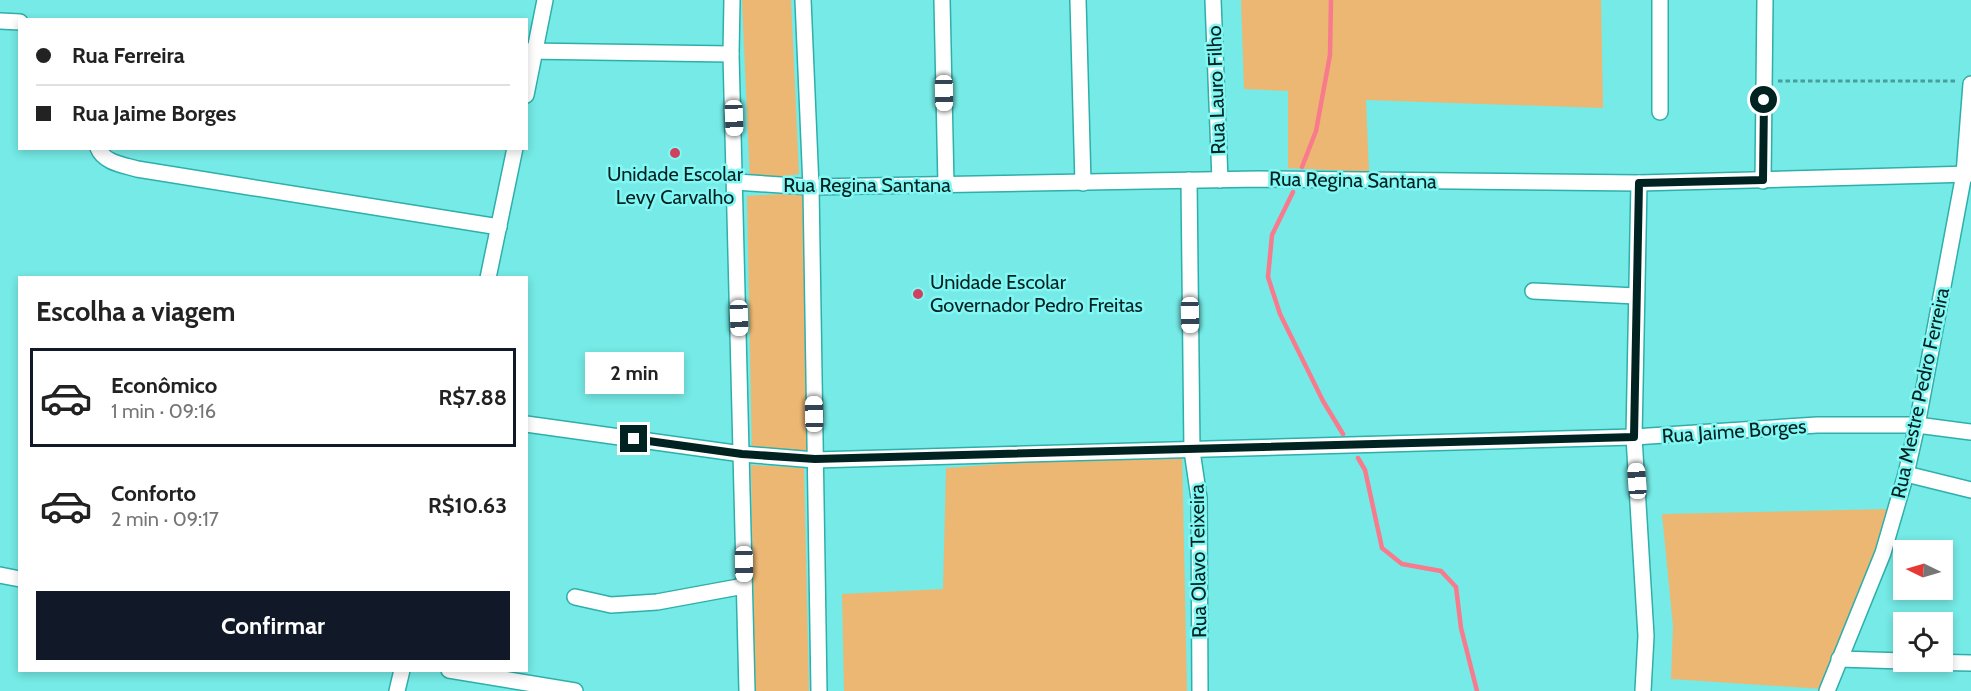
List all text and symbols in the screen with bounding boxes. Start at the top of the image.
street label: Rua Lauro Filho [1202,25,1230,155]
text: Rua Ferreira [72,42,185,69]
car [935,75,953,111]
route start [1750,86,1777,113]
text: Rua Jaime Borges [72,100,236,127]
car [724,100,744,136]
marker: Unidade Escolar Levy Carvalho [668,146,682,160]
place label: Unidade Escolar Levy Carvalho [607,162,744,209]
street label: Rua Regina Santana [1269,167,1437,193]
street label: Rua Regina Santana [783,173,951,197]
place label: Unidade Escolar Governador Pedro Freitas [930,270,1143,317]
street label: Rua Mestre Pedro Ferreira [1886,285,1954,501]
marker: Unidade Escolar Governador Pedro Freitas [911,287,925,301]
text: Escolha a viagem [36,295,235,328]
car [1181,297,1199,333]
car [729,300,749,336]
callout: 2 min [584,352,684,394]
text: 2 min [610,361,659,385]
icon: car [39,371,93,425]
text: Econômico [111,372,217,399]
text: R$7.88 [439,384,507,411]
car [805,396,823,432]
text: 1 min · 09:16 [111,399,216,423]
street label: Rua Jaime Borges [1661,414,1807,448]
route end [620,425,647,452]
car [1627,462,1647,500]
icon: car [39,479,93,533]
text: Conforto [111,480,196,507]
street label: Rua Olavo Teixeira [1185,484,1211,638]
text: R$10.63 [428,492,507,519]
text: 2 min · 09:17 [111,507,219,531]
north arrow [1893,540,1953,600]
map controls [1893,540,1953,672]
car [735,546,753,582]
button: Confirmar [36,591,510,660]
button: locate [1893,612,1953,672]

